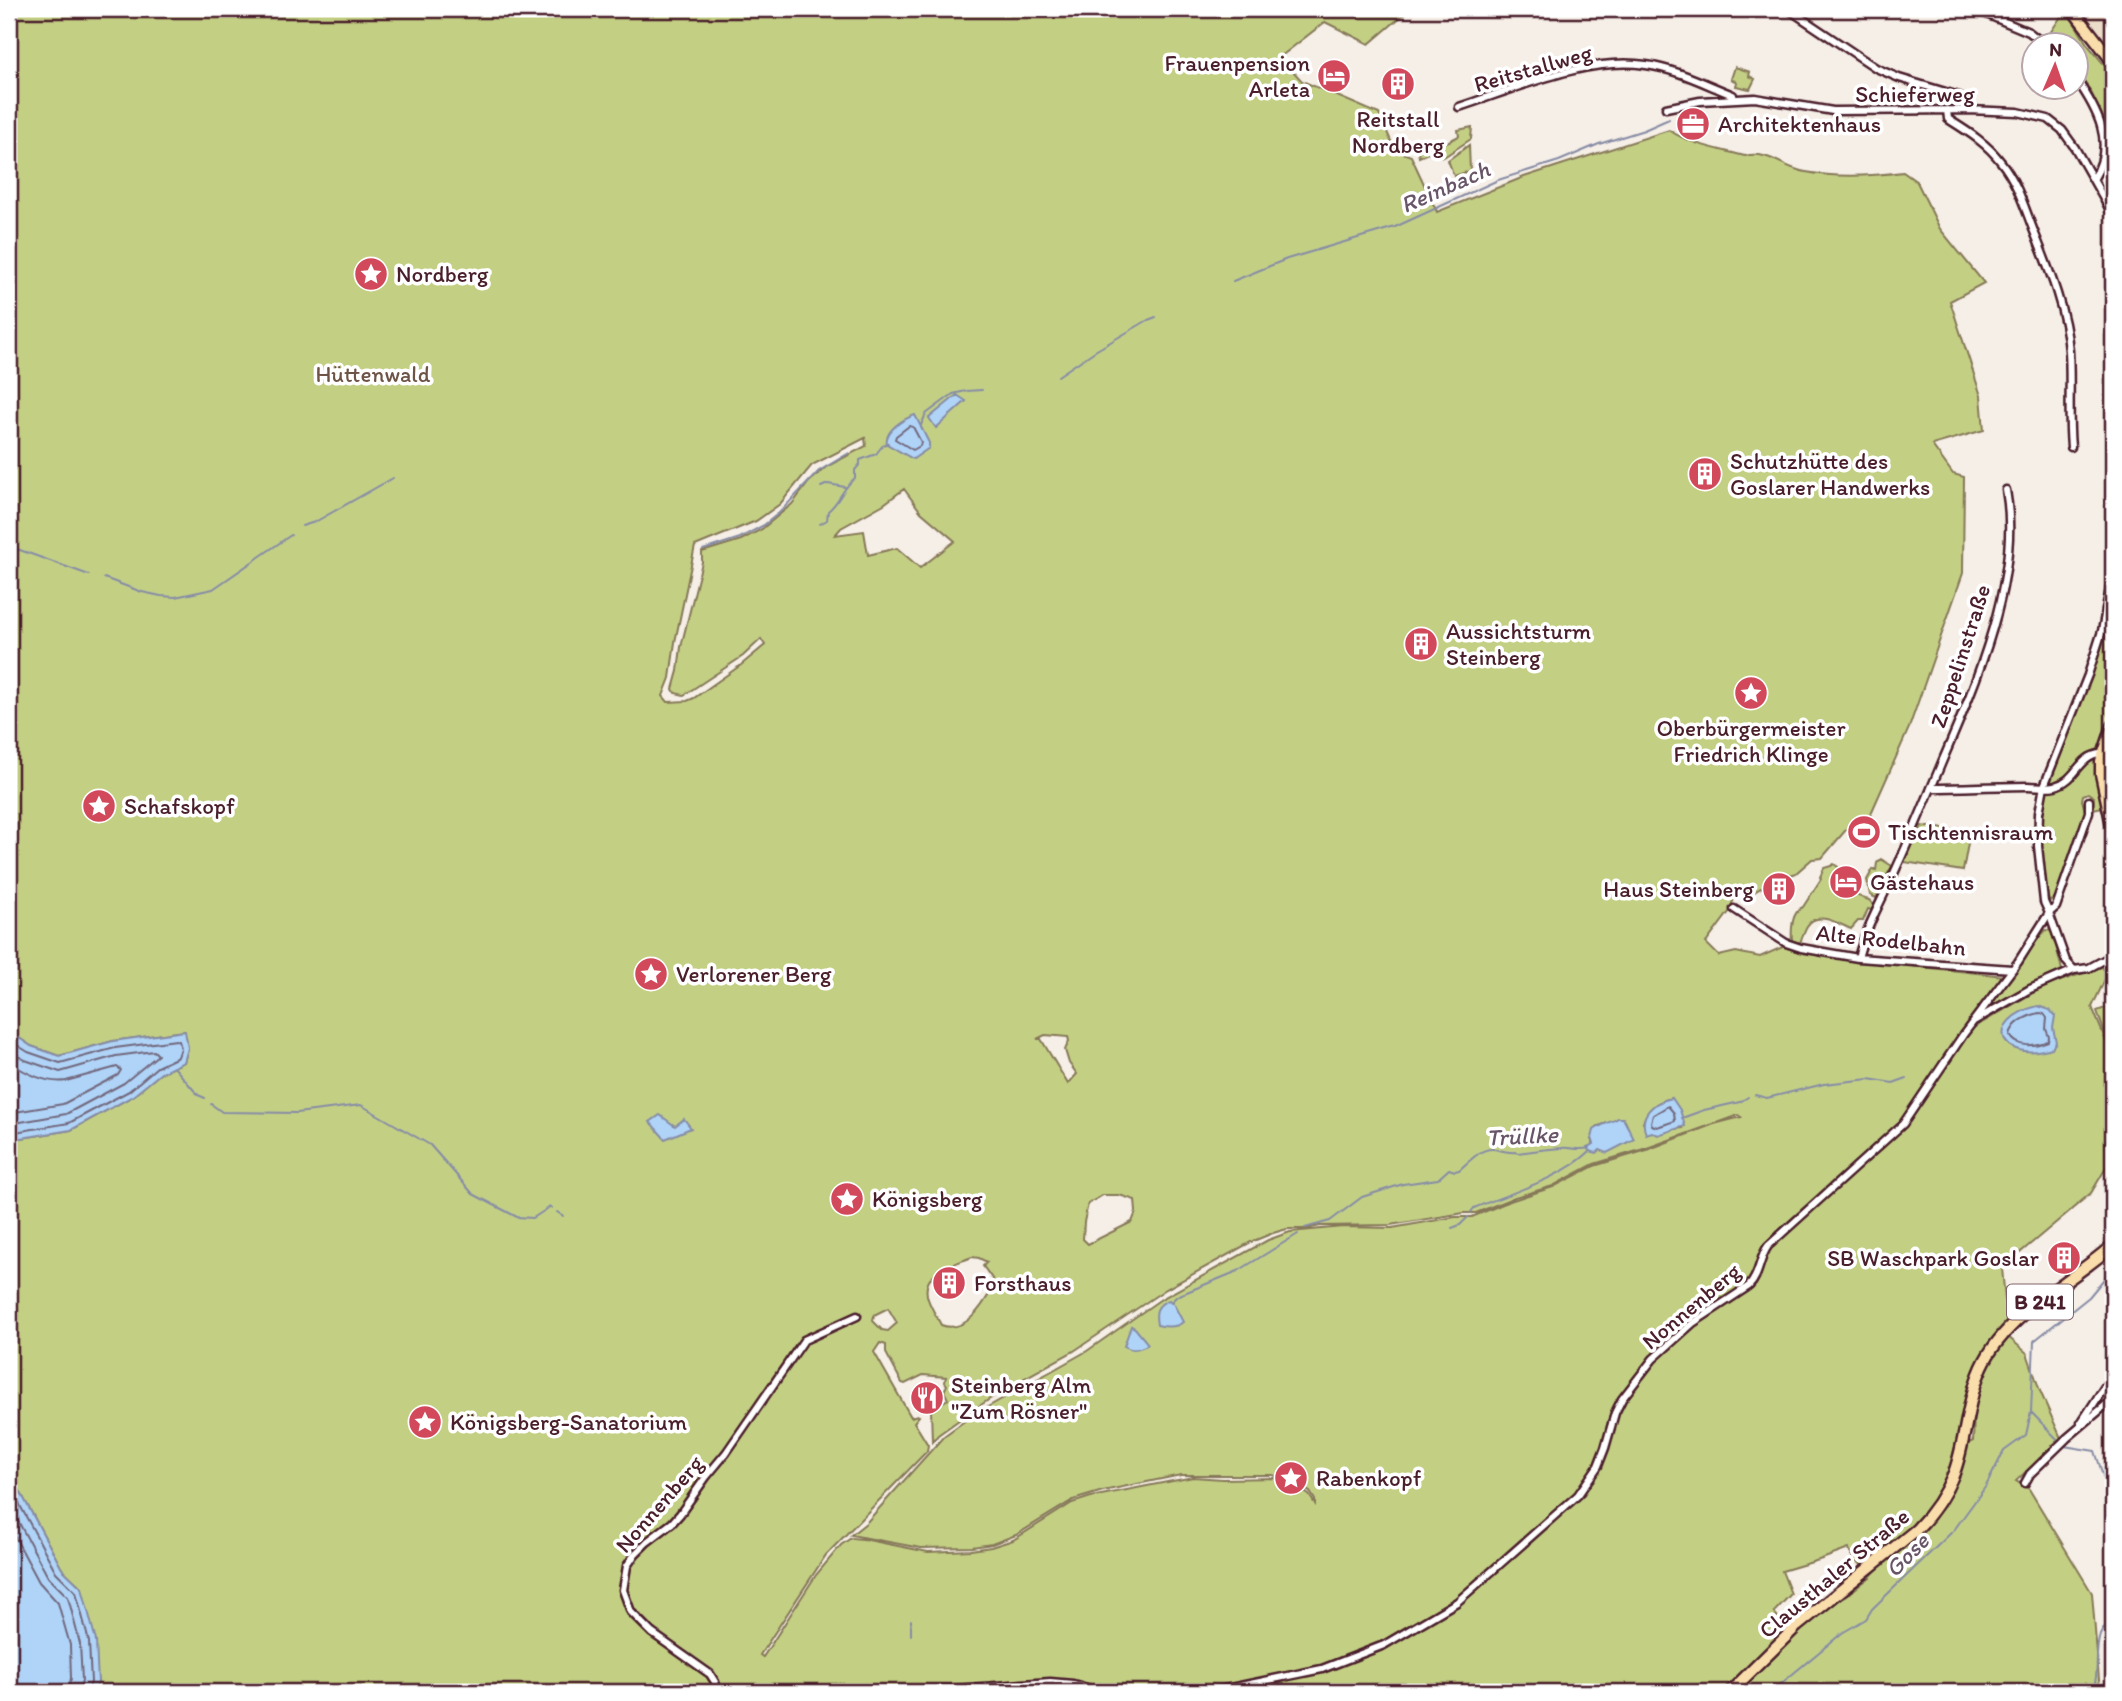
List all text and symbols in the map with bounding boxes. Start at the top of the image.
north arrow [2021,32,2090,102]
street label: Reitstallweg [1471,38,1595,98]
text: N [2049,38,2062,61]
place label: Frauenpension Arleta [1164,49,1310,103]
hotel icon: Frauenpension Arleta [1315,57,1353,95]
building icon: Reitstall Nordberg [1379,65,1417,103]
street label: Schieferweg [1855,80,1975,108]
place label: Reitstall Nordberg [1352,105,1445,159]
office icon: Architektenhaus [1674,105,1712,143]
place label: Architektenhaus [1718,110,1881,138]
water label: Reinbach [1396,154,1495,219]
place icon: Nordberg [352,255,390,293]
place label: Nordberg [396,260,489,288]
park label: Hüttenwald [315,360,431,388]
place label: Schutzhütte des Goslarer Handwerks [1730,447,1930,501]
building icon: Schutzhütte des Goslarer Handwerks [1686,455,1724,493]
street label: Zeppelinstraße [1924,581,1996,731]
place label: Aussichtsturm Steinberg [1446,617,1591,671]
building icon: Aussichtsturm Steinberg [1402,625,1440,663]
place icon: Oberbürgermeister Friedrich Klinge [1732,674,1770,712]
place label: Oberbürgermeister Friedrich Klinge [1656,714,1846,768]
place icon: Schafskopf [80,787,118,825]
place label: Schafskopf [124,792,235,820]
sports icon: Tischtennisraum [1845,813,1883,851]
place label: Tischtennisraum [1888,818,2053,846]
hotel icon: Gästehaus [1827,863,1865,901]
place label: Gästehaus [1870,868,1974,896]
building icon: Haus Steinberg [1760,870,1798,908]
place label: Haus Steinberg [1603,875,1754,903]
street label: Alte Rodelbahn [1815,918,1967,962]
place icon: Verlorener Berg [632,955,670,993]
place label: Verlorener Berg [676,960,832,988]
water label: Trüllke [1485,1119,1560,1152]
place icon: Königsberg [828,1180,866,1218]
place label: Königsberg [872,1185,983,1213]
building icon: SB Waschpark Goslar [2045,1239,2083,1277]
place label: SB Waschpark Goslar [1827,1244,2039,1272]
street label: Nonnenberg [1636,1257,1746,1355]
building icon: Forsthaus [930,1264,968,1302]
place label: Forsthaus [974,1269,1072,1297]
road number: B 241 [2007,1284,2073,1320]
place label: Steinberg Alm "Zum Rösner" [951,1371,1091,1425]
restaurant icon: Steinberg Alm "Zum Rösner" [908,1379,946,1417]
place icon: Königsberg-Sanatorium [406,1403,444,1441]
place label: Königsberg-Sanatorium [450,1408,687,1436]
street label: Nonnenberg [609,1449,709,1558]
place icon: Rabenkopf [1272,1459,1310,1497]
place label: Rabenkopf [1316,1464,1422,1492]
street label: Clausthaler Straße [1753,1502,1915,1644]
water label: Gose [1878,1525,1936,1583]

